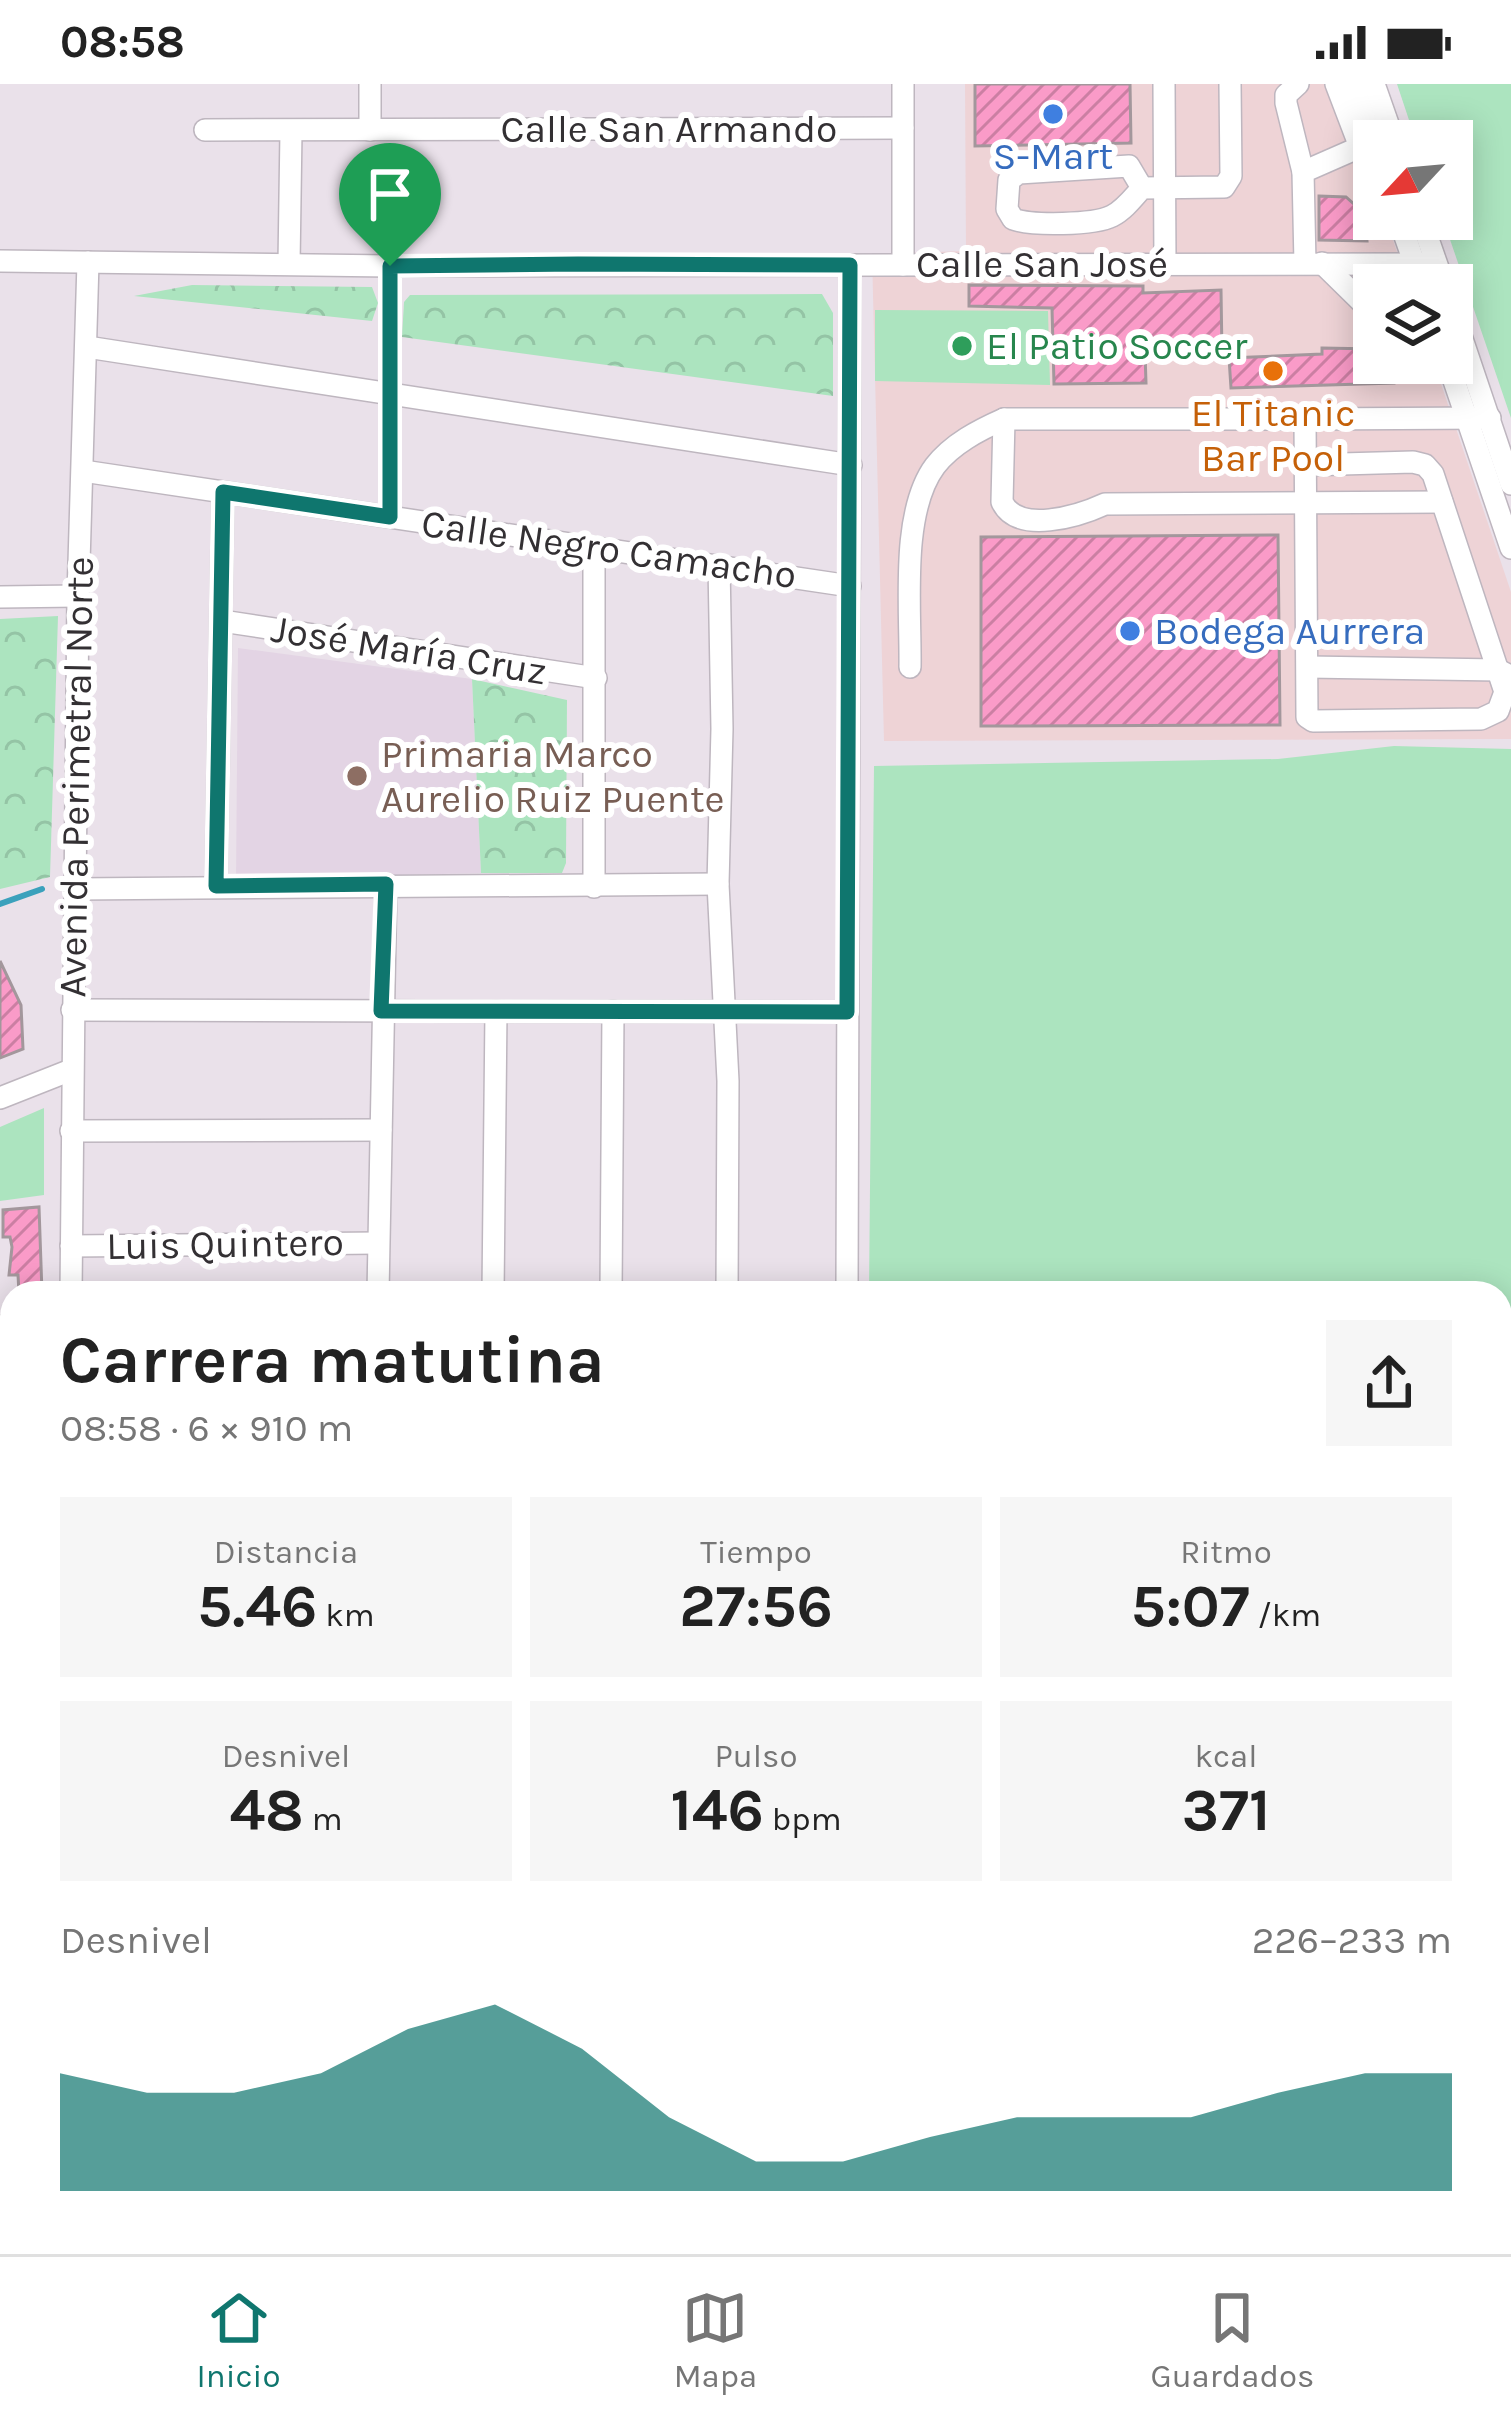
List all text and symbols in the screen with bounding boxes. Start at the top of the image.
text: 08:58 [60,16,185,68]
marker: S-Mart [1040,101,1066,127]
street label: Calle San Armando [501,106,837,152]
north arrow [1353,120,1473,240]
map controls [1353,120,1473,384]
place label: S-Mart [993,133,1113,179]
pin [339,143,441,266]
icon: arrive [357,161,423,227]
street label: Calle San José [916,241,1168,287]
button: layers [1353,264,1473,384]
place label: El Patio Soccer [986,323,1248,369]
marker: El Patio Soccer [949,333,975,359]
marker: El Titanic Bar Pool [1260,358,1286,384]
place label: El Titanic Bar Pool [1191,390,1355,481]
street label: Calle Negro Camacho [419,500,799,598]
street label: Avenida Perimetral Norte [49,556,103,998]
street label: José María Cruz [268,606,550,694]
place label: Bodega Aurrera [1154,608,1425,654]
marker: Bodega Aurrera [1117,618,1143,644]
place label: Primaria Marco Aurelio Ruiz Puente [381,731,725,822]
marker: Primaria Marco Aurelio Ruiz Puente [344,763,370,789]
street label: Luis Quintero [106,1219,344,1269]
button: share [1326,1320,1452,1446]
text: Carrera matutina [60,1321,605,1399]
text: 08:58 · 6 × 910 m [60,1405,353,1451]
text: Distancia [214,1533,358,1571]
text: Tiempo [700,1533,812,1571]
text: Ritmo [1180,1533,1272,1571]
text: 5.46 [197,1571,317,1641]
text: 27:56 [679,1571,833,1641]
text: 5:07 [1131,1571,1250,1641]
text: km [317,1596,375,1634]
text: /km [1250,1596,1321,1634]
text: Desnivel [222,1737,350,1775]
text: Pulso [715,1737,797,1775]
text: kcal [1194,1737,1258,1775]
text: 48 [229,1775,304,1845]
text: 146 [670,1775,764,1845]
text: 371 [1182,1775,1270,1845]
text: m [304,1800,343,1838]
text: bpm [764,1800,842,1838]
text: Desnivel [60,1917,212,1963]
text: 226–233 m [1252,1917,1452,1963]
tab: Inicio [197,2285,280,2395]
tab: Mapa [674,2285,757,2395]
tab: Guardados [1150,2285,1314,2395]

